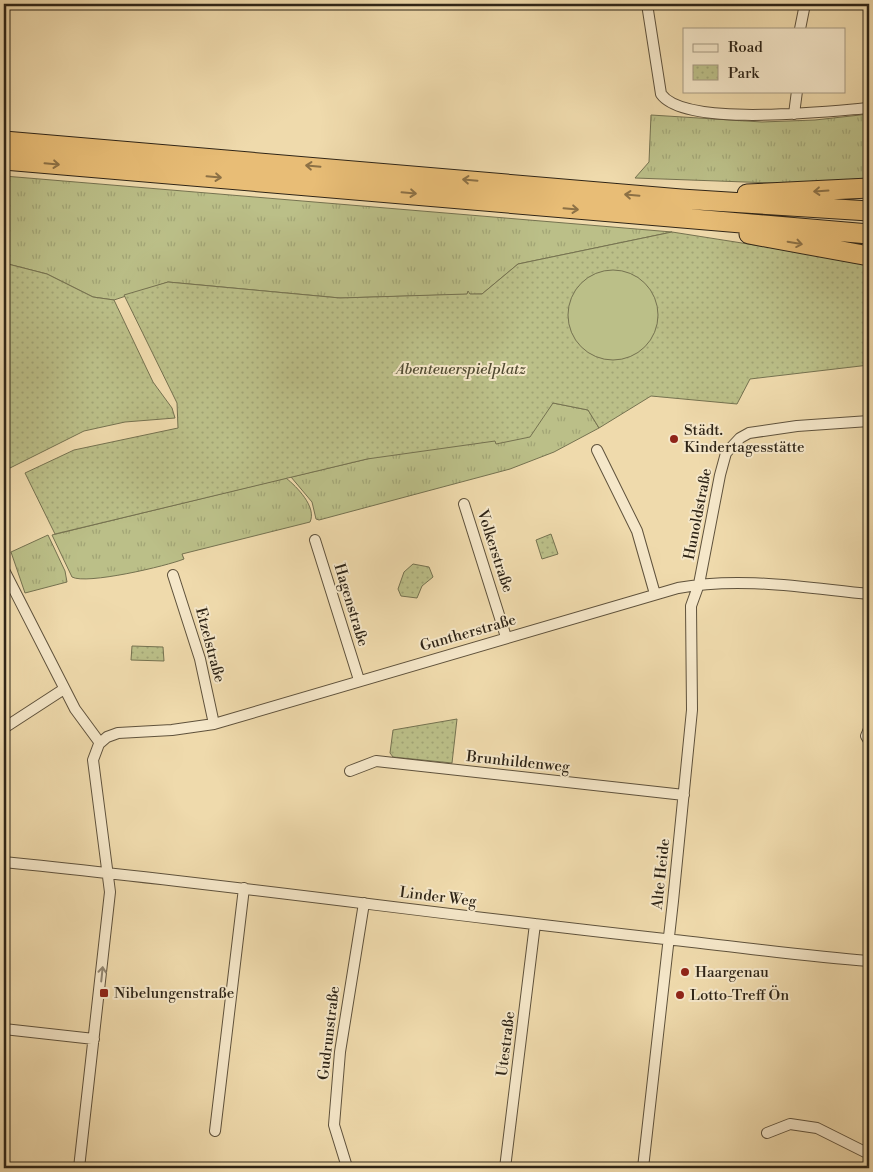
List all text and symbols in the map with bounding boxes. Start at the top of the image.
legend [683,28,846,92]
text: Road [728,38,763,57]
text: Park [728,64,760,83]
one-way arrow [44,159,60,168]
one-way arrow [305,161,321,171]
one-way arrow [206,172,222,182]
one-way arrow [463,175,479,185]
one-way arrow [813,187,829,196]
one-way arrow [401,189,417,198]
one-way arrow [625,190,641,200]
one-way arrow [562,204,578,213]
one-way arrow [787,239,803,249]
park label: Abenteuerspielplatz [394,360,526,379]
place label: Städt. Kindertagesstätte [684,421,805,457]
marker: Städt. Kindertagesstätte [668,433,680,445]
street label: Hunoldstraße [680,467,716,561]
street label: Volkerstraße [472,506,517,595]
street label: Hagenstraße [329,561,373,649]
street label: Etzelstraße [191,605,229,685]
street label: Guntherstraße [418,610,518,656]
street label: Brunhildenweg [464,747,571,777]
street label: Alte Heide [648,838,674,911]
street label: Linder Weg [398,883,478,911]
place label: Haargenau [695,963,769,982]
one-way arrow [97,966,106,982]
marker: Haargenau [679,966,691,978]
place label: Nibelungenstraße [114,984,234,1003]
street label: Gudrunstraße [314,985,344,1081]
place label: Lotto-Treff Ön [690,985,789,1005]
marker: Nibelungenstraße [98,987,110,999]
marker: Lotto-Treff Ön [674,989,686,1001]
street label: Utestraße [493,1010,519,1078]

